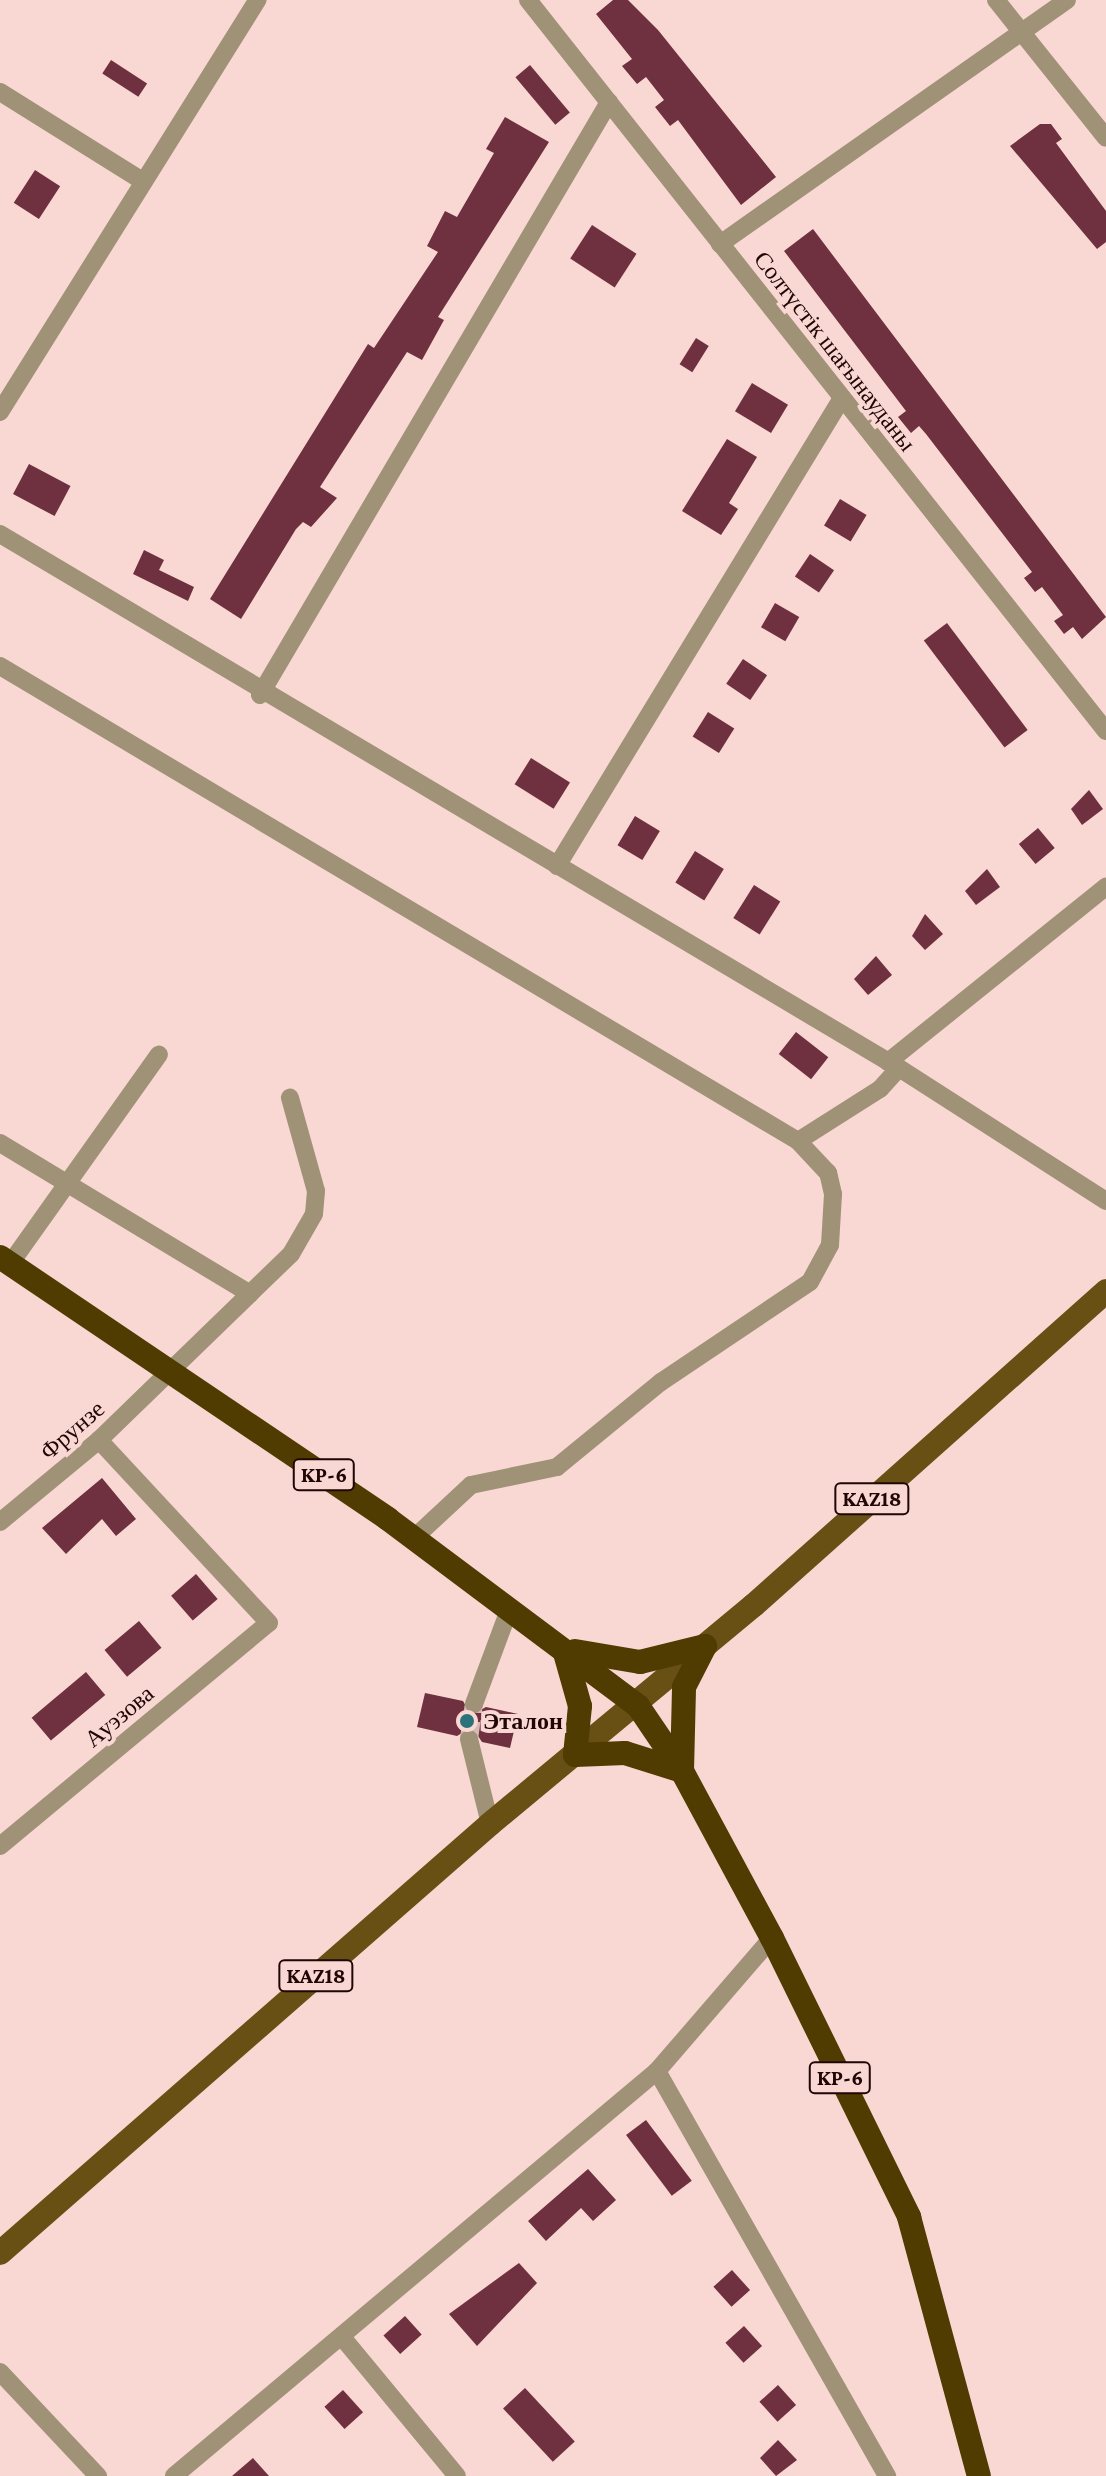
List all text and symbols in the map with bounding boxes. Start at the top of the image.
street label: Солтүстік шағынауданы [748,245,922,457]
street label: Фрунзе [34,1394,110,1466]
road number: KP-6 [292,1457,356,1493]
road number: KAZ18 [834,1481,910,1517]
street label: Ауэзова [79,1679,159,1753]
place label: Эталон [483,1707,563,1735]
marker: Эталон [458,1712,476,1730]
road number: KAZ18 [278,1958,354,1994]
road number: KP-6 [808,2060,872,2096]

